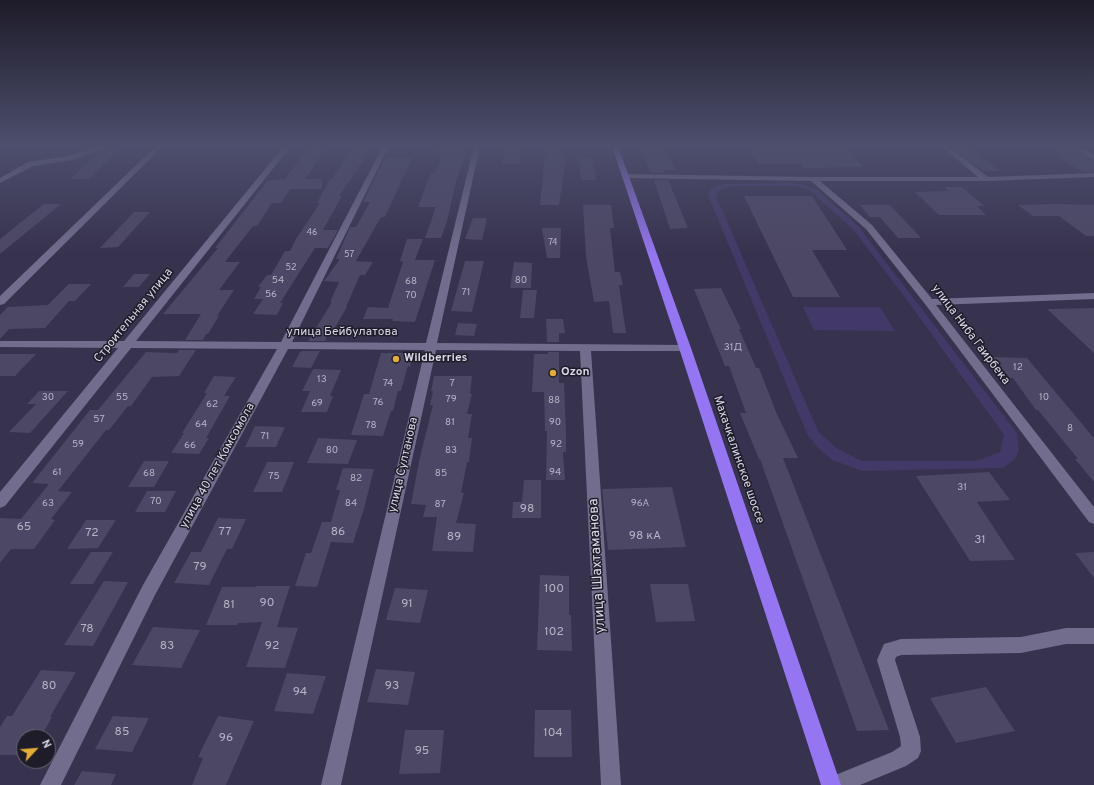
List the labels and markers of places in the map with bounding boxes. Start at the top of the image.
place label: Wildberries [404,352,467,366]
marker: Wildberries [391,354,401,364]
place label: Ozon [561,366,590,380]
marker: Ozon [548,368,558,378]

